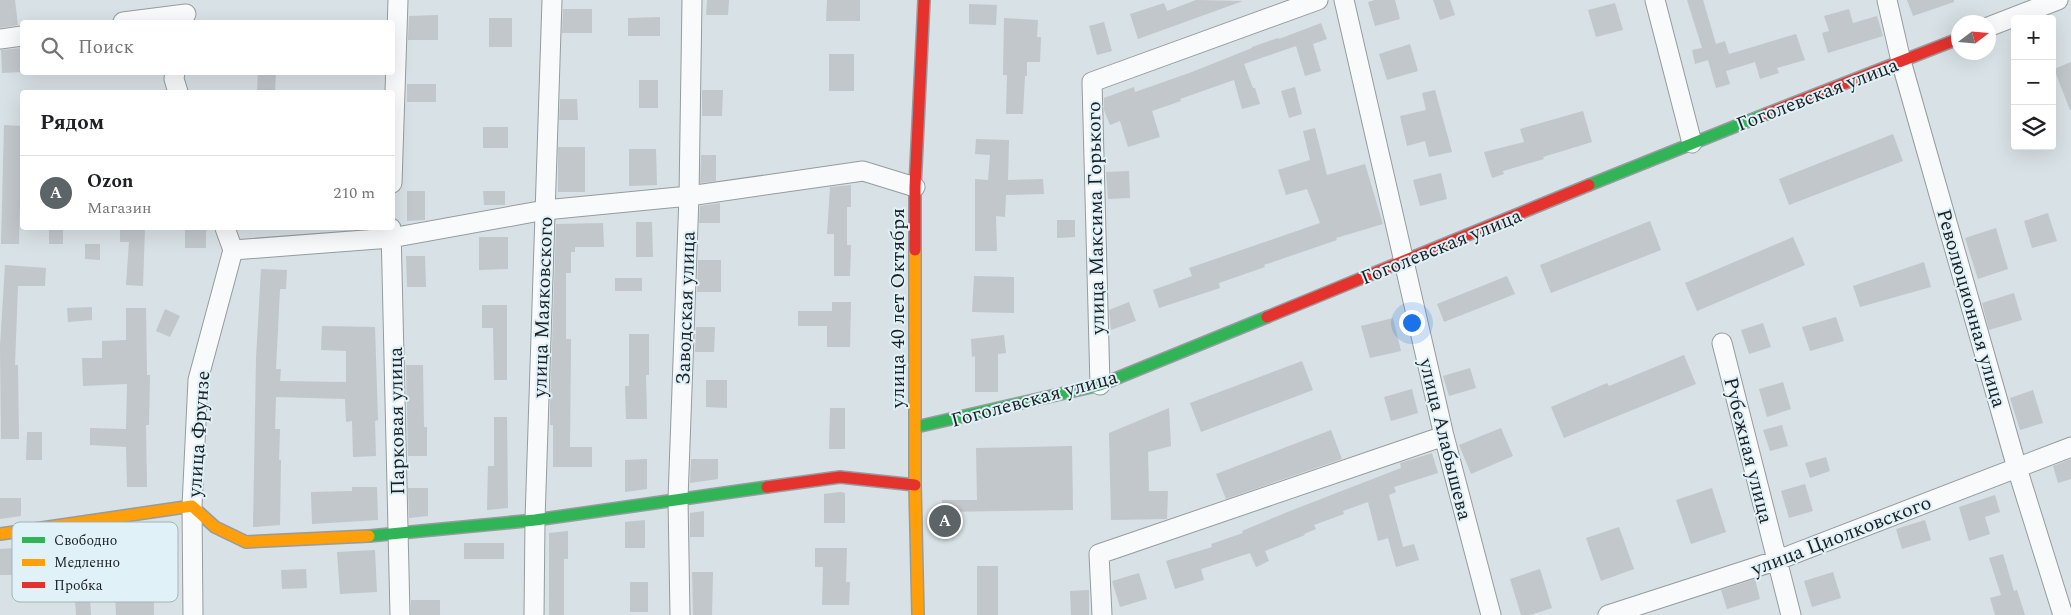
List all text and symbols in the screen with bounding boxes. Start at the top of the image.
north arrow [1951,15,1996,60]
map controls [2011,15,2056,150]
button: + [2011,15,2056,60]
search box [20,20,395,75]
text: Поиск [78,33,134,62]
icon: search [38,34,66,62]
street label: Гоголевская улица [1732,50,1903,140]
button: − [2011,60,2056,105]
street label: улица Максима Горького [1079,101,1113,336]
button: layers [2011,105,2056,150]
text: Рядом [40,107,104,139]
text: Ozon [87,167,134,196]
text: A [50,181,62,205]
text: 210 m [333,181,375,205]
text: Магазин [87,196,151,220]
street label: Гоголевская улица [1356,201,1527,293]
street label: Революционная улица [1928,205,2014,411]
street label: улица 40 лет Октября [883,208,913,409]
street label: улица Маяковского [525,216,561,399]
street label: Заводская улица [668,230,704,386]
your location [1399,310,1425,336]
street label: Парковая улица [381,346,413,495]
street label: улица Алабышева [1410,354,1480,524]
street label: Гоголевская улица [947,362,1121,436]
street label: улица Фрунзе [180,370,218,499]
street label: Рубежная улица [1715,374,1781,527]
street label: улица Циолковского [1746,488,1936,584]
pin: A [929,502,961,540]
legend [12,522,178,602]
text: Свободно [54,530,117,551]
text: Медленно [54,552,120,573]
text: Пробка [54,575,103,596]

